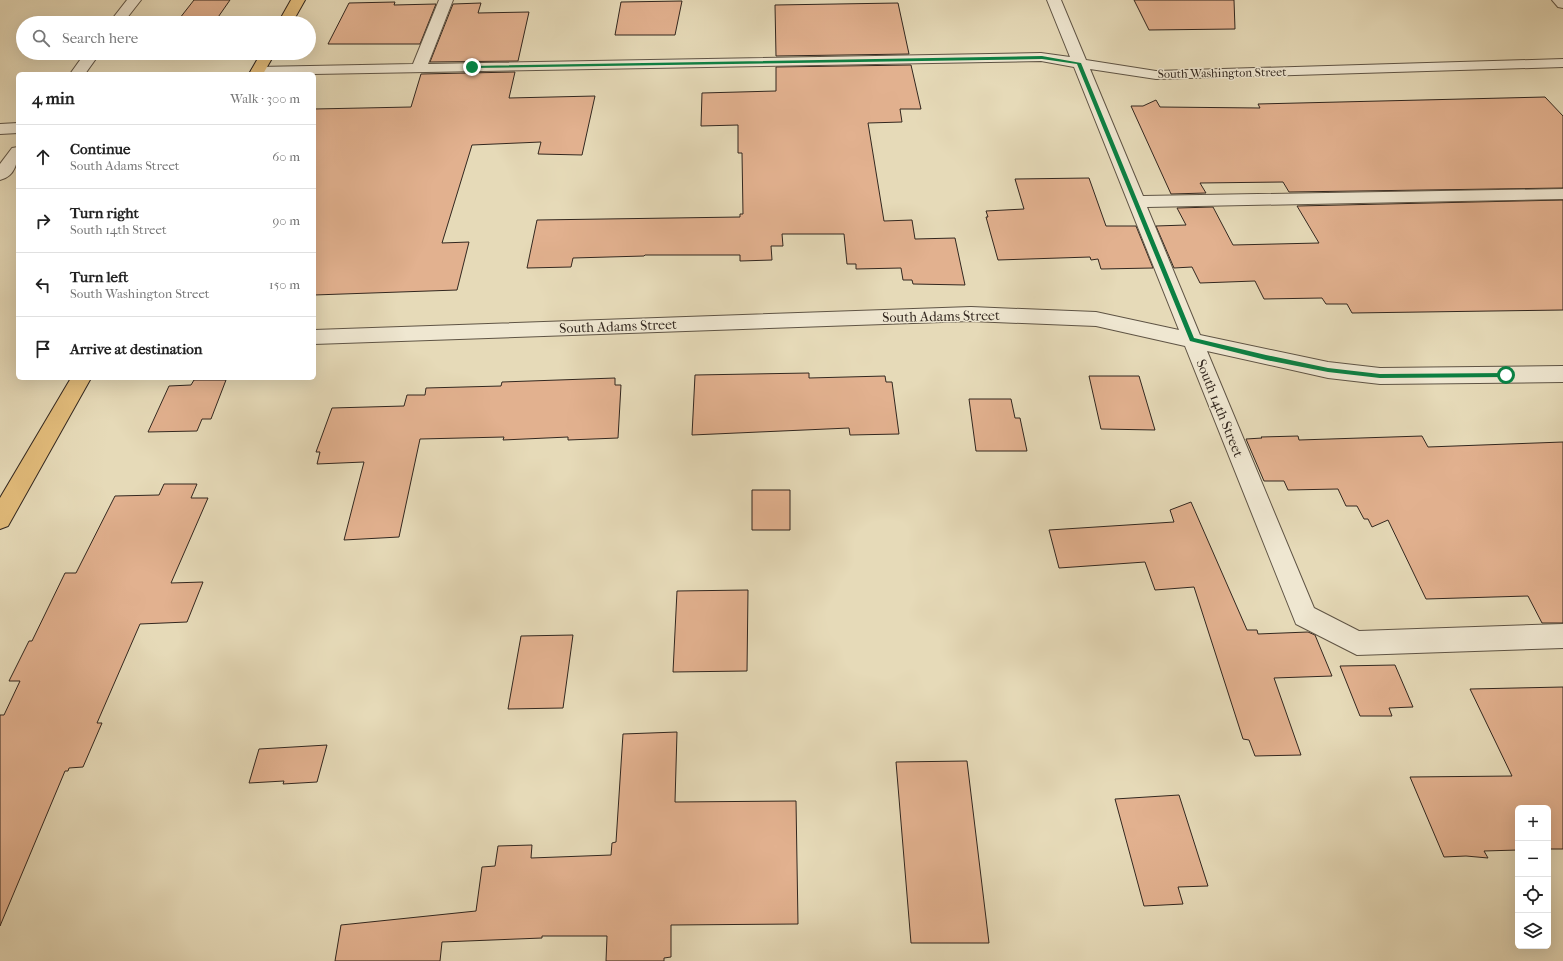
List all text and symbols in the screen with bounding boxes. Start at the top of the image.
search box [16,16,316,60]
icon: search [30,27,52,49]
text: Search here [62,29,138,47]
route end [463,58,481,76]
street label: South Washington Street [1158,65,1287,81]
text: 4 min [32,88,75,108]
text: Walk · 300 m [230,91,300,106]
text: Continue [70,140,130,158]
icon: ahead [32,146,54,168]
text: 60 m [272,149,300,164]
text: South Adams Street [70,158,179,173]
text: Turn right [70,204,139,222]
icon: right [32,210,54,232]
text: 90 m [272,213,300,228]
text: South 14th Street [70,222,167,237]
text: Turn left [70,268,128,286]
icon: left [32,274,54,296]
text: 150 m [269,277,300,292]
text: South Washington Street [70,286,209,301]
street label: South Adams Street [882,307,1000,326]
street label: South Adams Street [559,316,677,337]
icon: arrive [32,338,54,360]
text: Arrive at destination [70,340,202,358]
street label: South 14th Street [1192,357,1247,460]
route start [1497,366,1515,384]
map controls [1515,805,1551,949]
button: + [1515,805,1551,841]
button: − [1515,841,1551,877]
button: locate [1515,877,1551,913]
button: layers [1515,913,1551,949]

